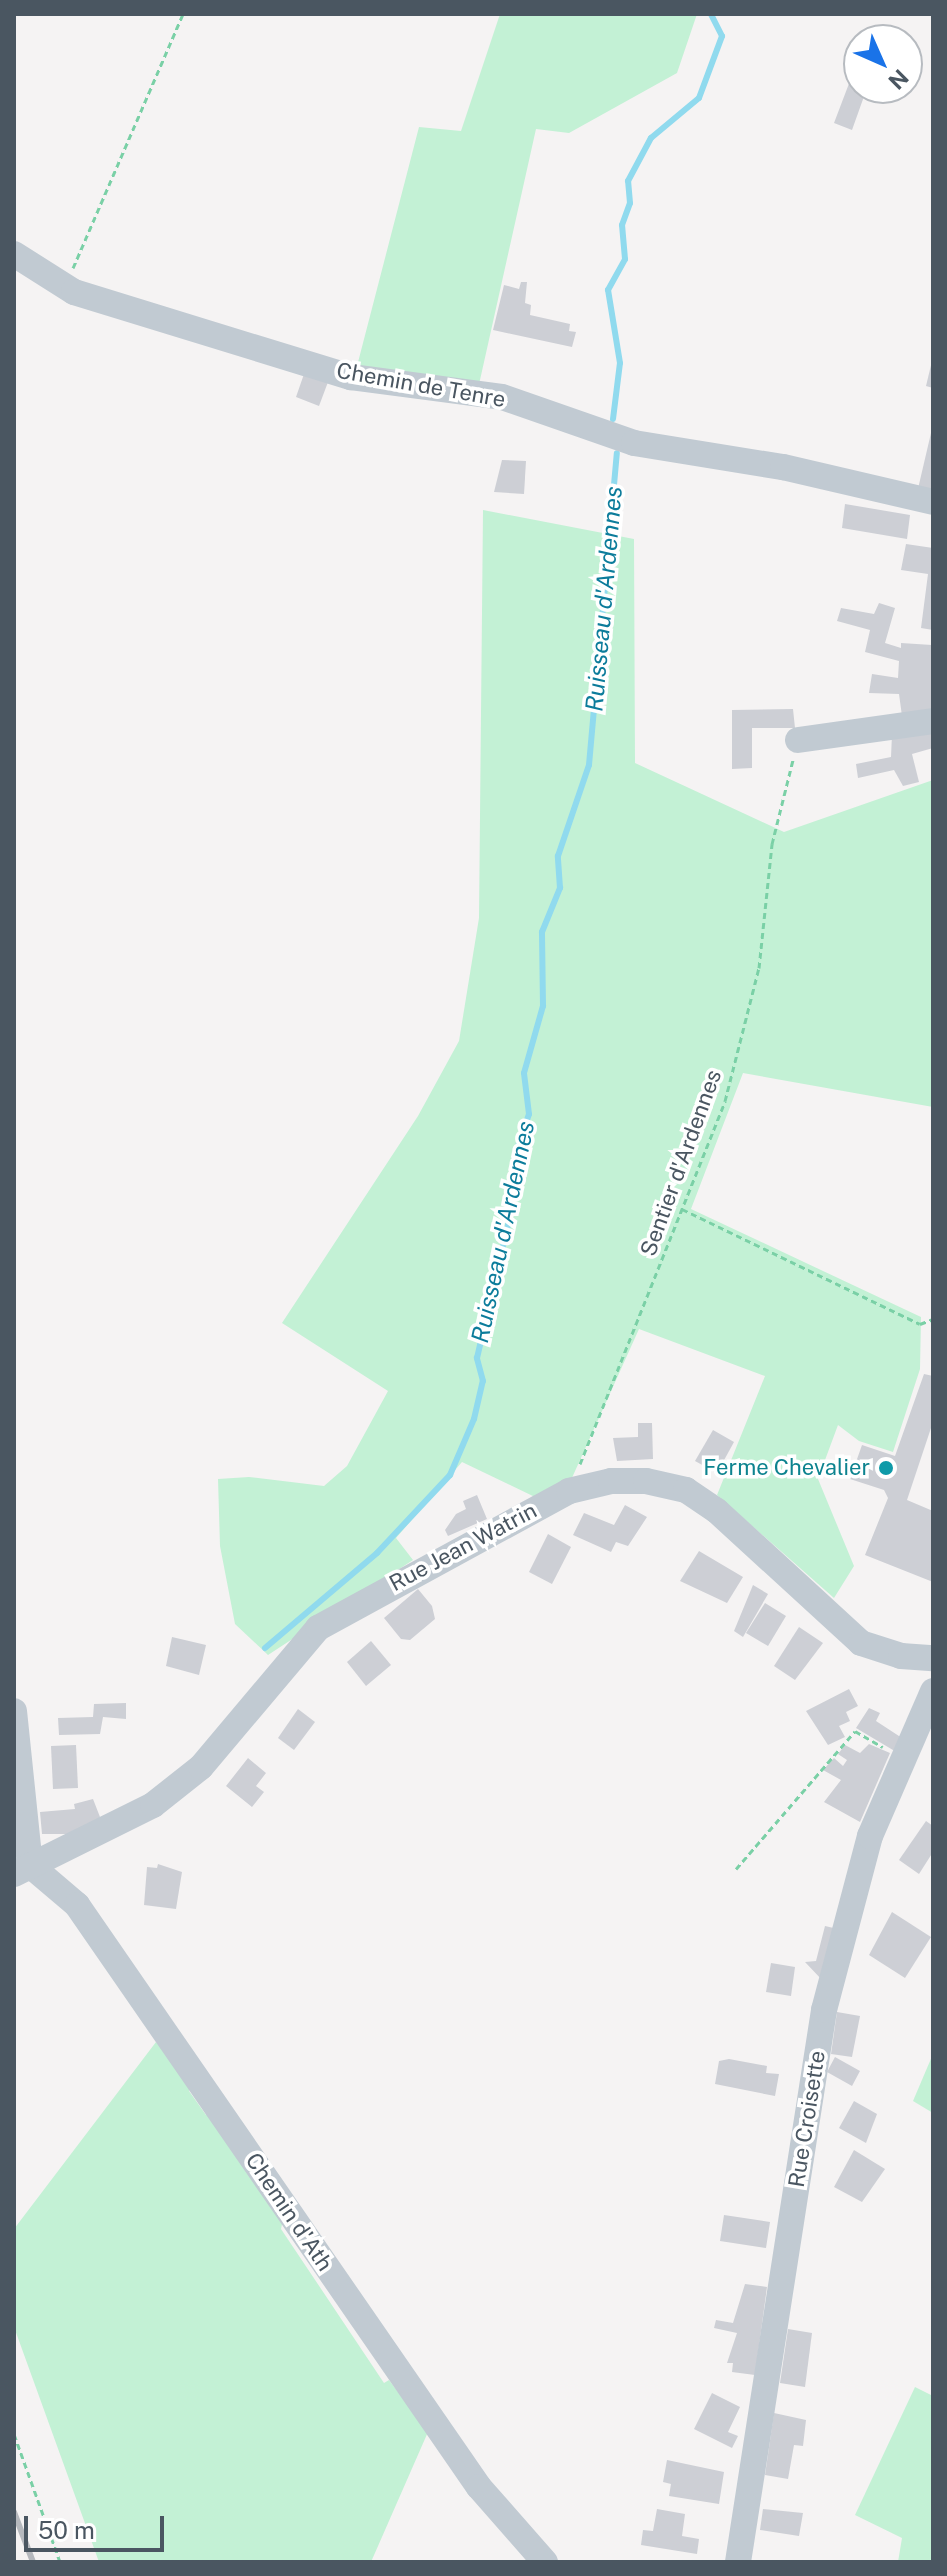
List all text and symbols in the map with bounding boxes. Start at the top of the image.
north arrow [843,24,923,104]
text: N [883,64,914,95]
street label: Chemin de Tenre [334,357,508,413]
water label: Ruisseau d'Ardennes [580,485,628,713]
street label: Sentier d'Ardennes [635,1066,727,1260]
water label: Ruisseau d'Ardennes [465,1118,541,1346]
place label: Ferme Chevalier [703,1455,870,1481]
marker: Ferme Chevalier [877,1459,895,1477]
street label: Rue Jean Watrin [385,1497,541,1597]
street label: Rue Croisette [783,2049,831,2189]
street label: Chemin d'Ath [240,2148,338,2276]
scale bar [28,2500,168,2550]
text: 50 m [38,2516,95,2544]

